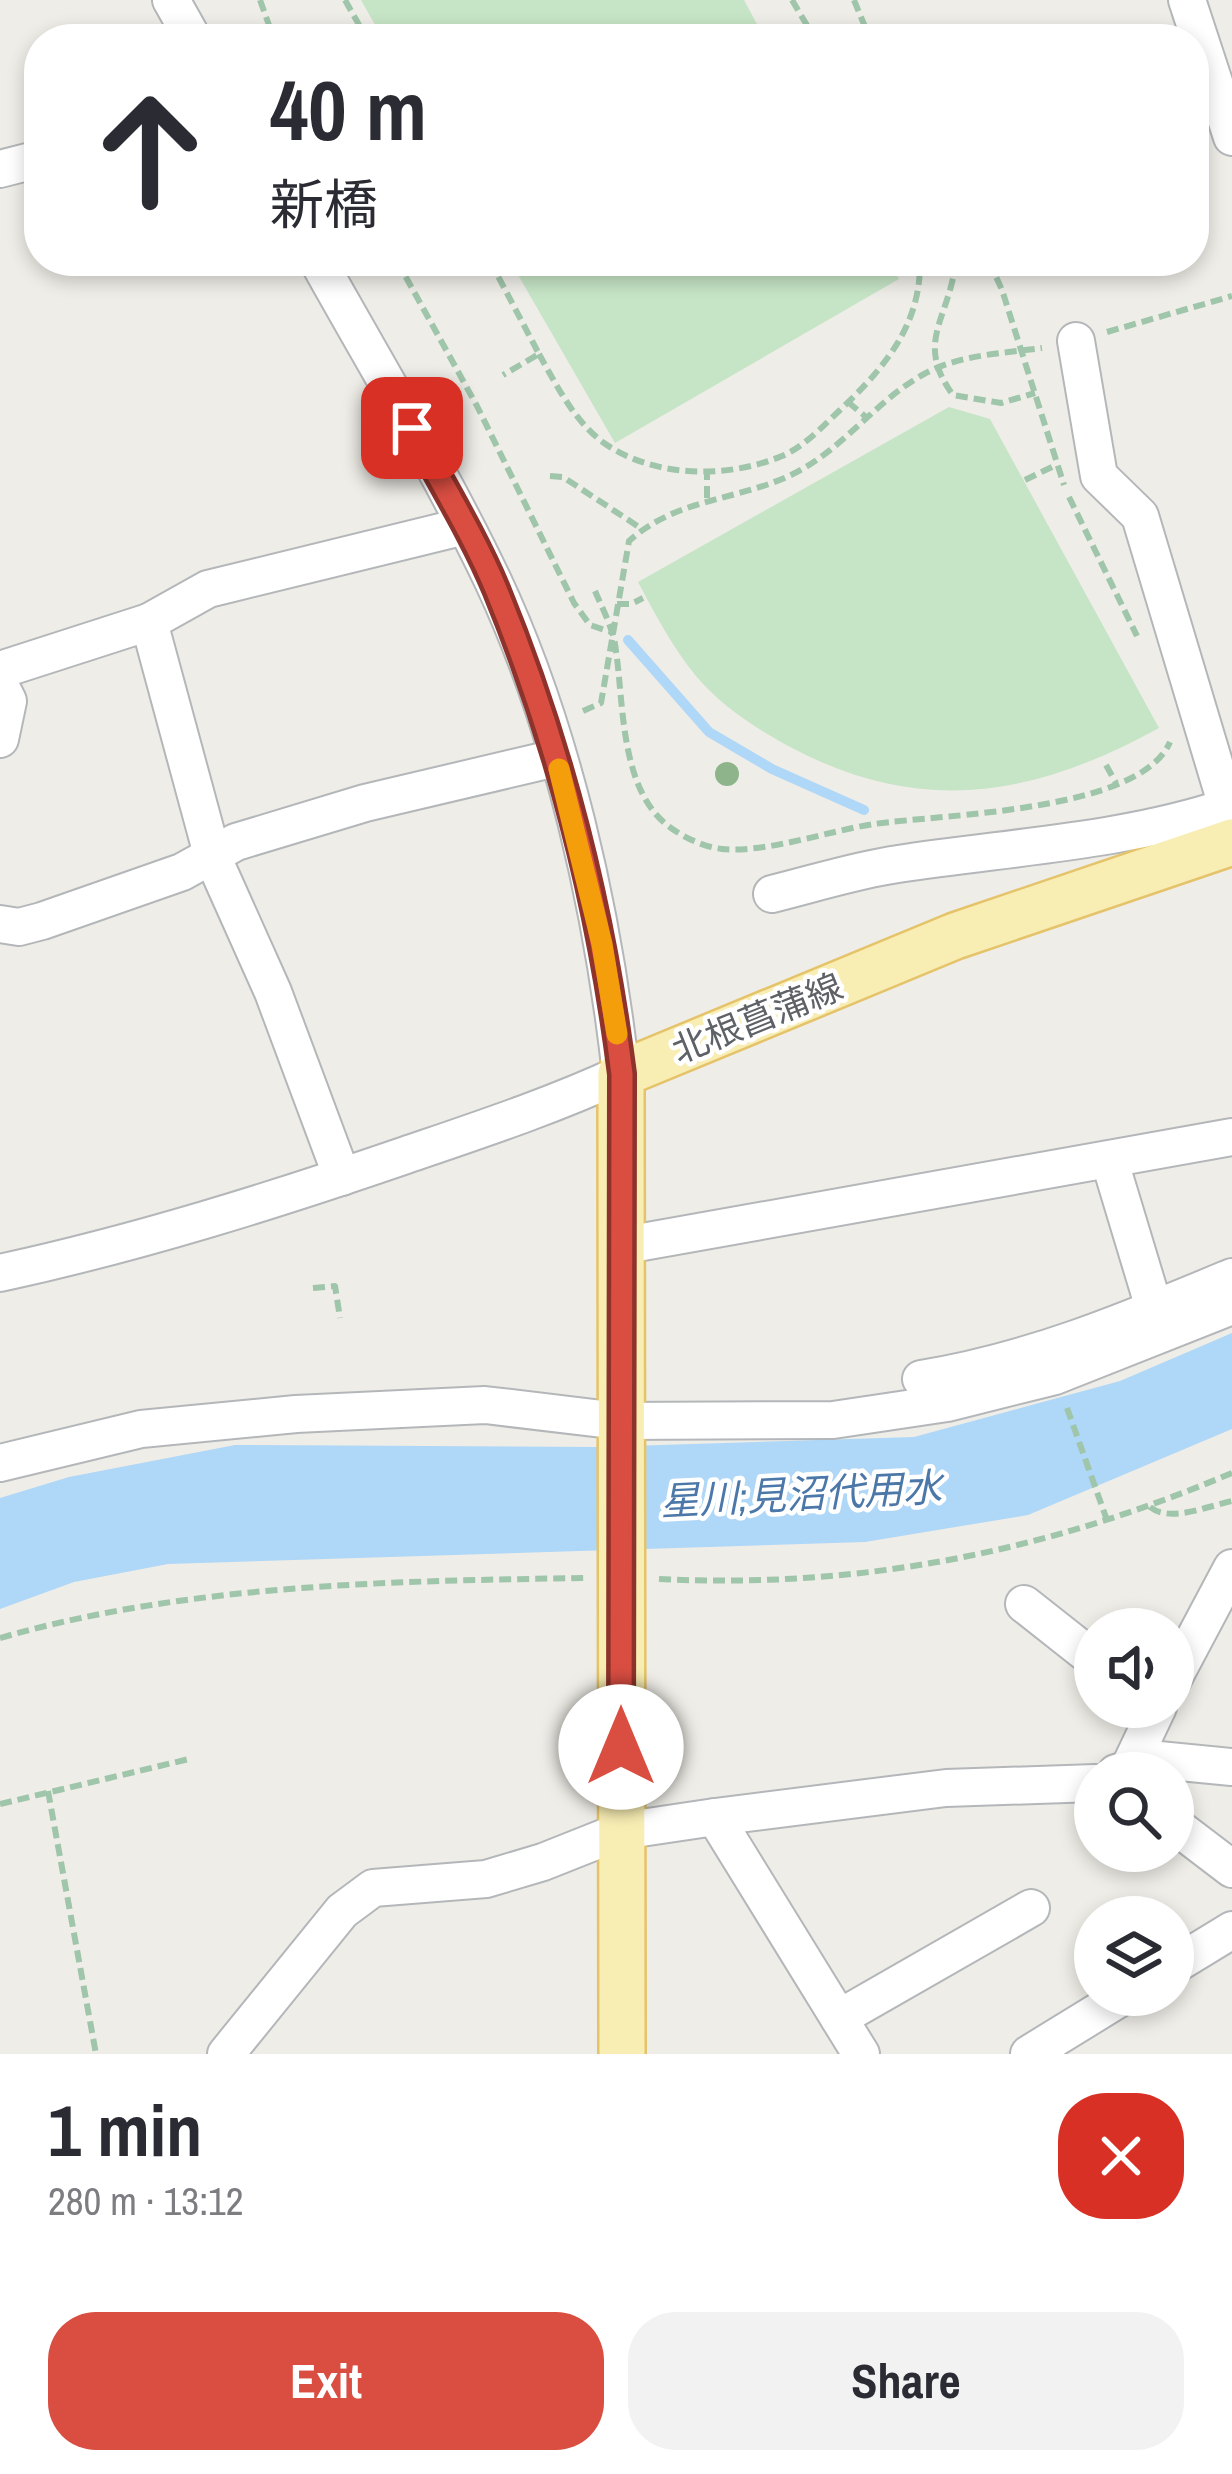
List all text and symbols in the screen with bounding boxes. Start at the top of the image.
text: 40 m [270,53,427,166]
icon: ahead [72,72,228,228]
text: 新橋 [270,168,378,241]
pin [361,377,463,479]
icon: arrive [379,395,445,461]
street label: 北根菖蒲線 [665,962,849,1074]
water label: 星川;見沼代用水 [659,1460,947,1527]
map controls [1074,1608,1194,2016]
button: sound [1074,1608,1194,1728]
position arrow [558,1684,684,1810]
button: search [1074,1752,1194,1872]
button: layers [1074,1896,1194,2016]
text: 1 min [48,2081,202,2178]
button: close [1058,2093,1184,2219]
text: 280 m · 13:12 [48,2175,244,2227]
button: Exit [48,2312,604,2450]
button: Share [628,2312,1184,2450]

